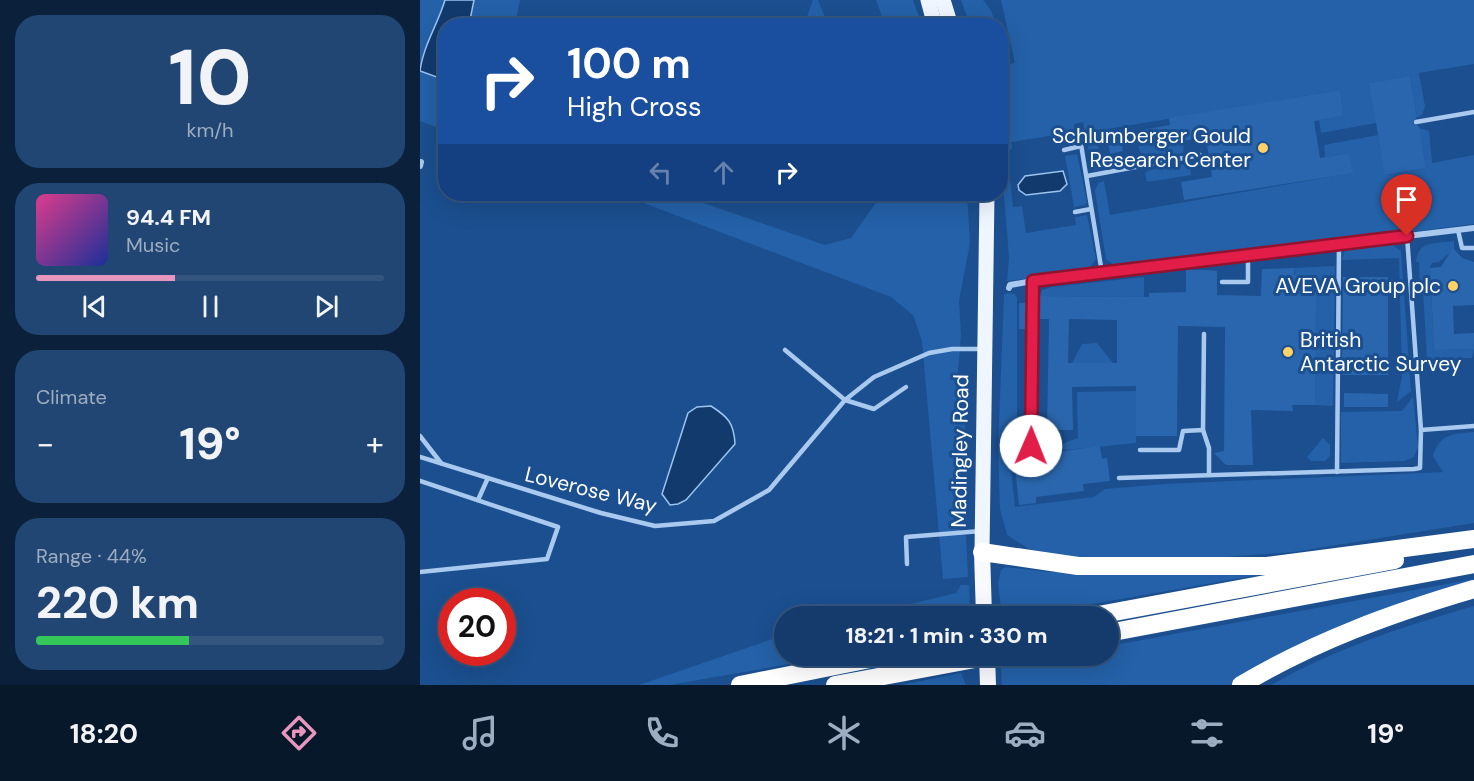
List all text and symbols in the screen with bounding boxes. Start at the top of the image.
text: 10 [168,27,252,128]
text: 100 m [567,36,691,91]
icon: right [468,42,546,120]
text: High Cross [567,89,702,124]
text: km/h [186,117,234,143]
place label: Schlumberger Gould Research Center [1052,122,1251,174]
marker: Schlumberger Gould Research Center [1256,141,1270,155]
icon: left [644,156,677,189]
icon: ahead [707,156,740,189]
icon: right [770,156,803,189]
pin [1381,174,1432,236]
icon: arrive [1390,183,1423,216]
text: 94.4 FM [126,203,211,232]
text: Music [126,232,181,258]
place label: AVEVA Group plc [1275,272,1441,300]
marker: AVEVA Group plc [1446,279,1460,293]
icon: previous [78,290,111,323]
icon: pause [194,290,227,323]
icon: next [310,290,343,323]
place label: British Antarctic Survey [1300,326,1462,378]
marker: British Antarctic Survey [1281,345,1295,359]
street label: Madingley Road [945,374,975,528]
text: Climate [36,384,107,410]
text: 19° [179,414,241,473]
position arrow [999,414,1063,478]
text: − [36,422,54,465]
text: + [366,422,384,465]
street label: Loverose Way [522,460,660,520]
text: Range · 44% [36,543,147,569]
text: 220 km [36,573,199,632]
speed limit sign: 20 [438,588,516,666]
text: 18:21 · 1 min · 330 m [845,621,1048,650]
icon: directions [278,712,320,754]
icon: music [459,712,501,754]
icon: phone [641,712,683,754]
icon: climate [823,712,865,754]
icon: car [1004,712,1046,754]
icon: filters [1186,712,1228,754]
text: 18:20 [70,716,138,751]
text: 19° [1367,716,1404,751]

